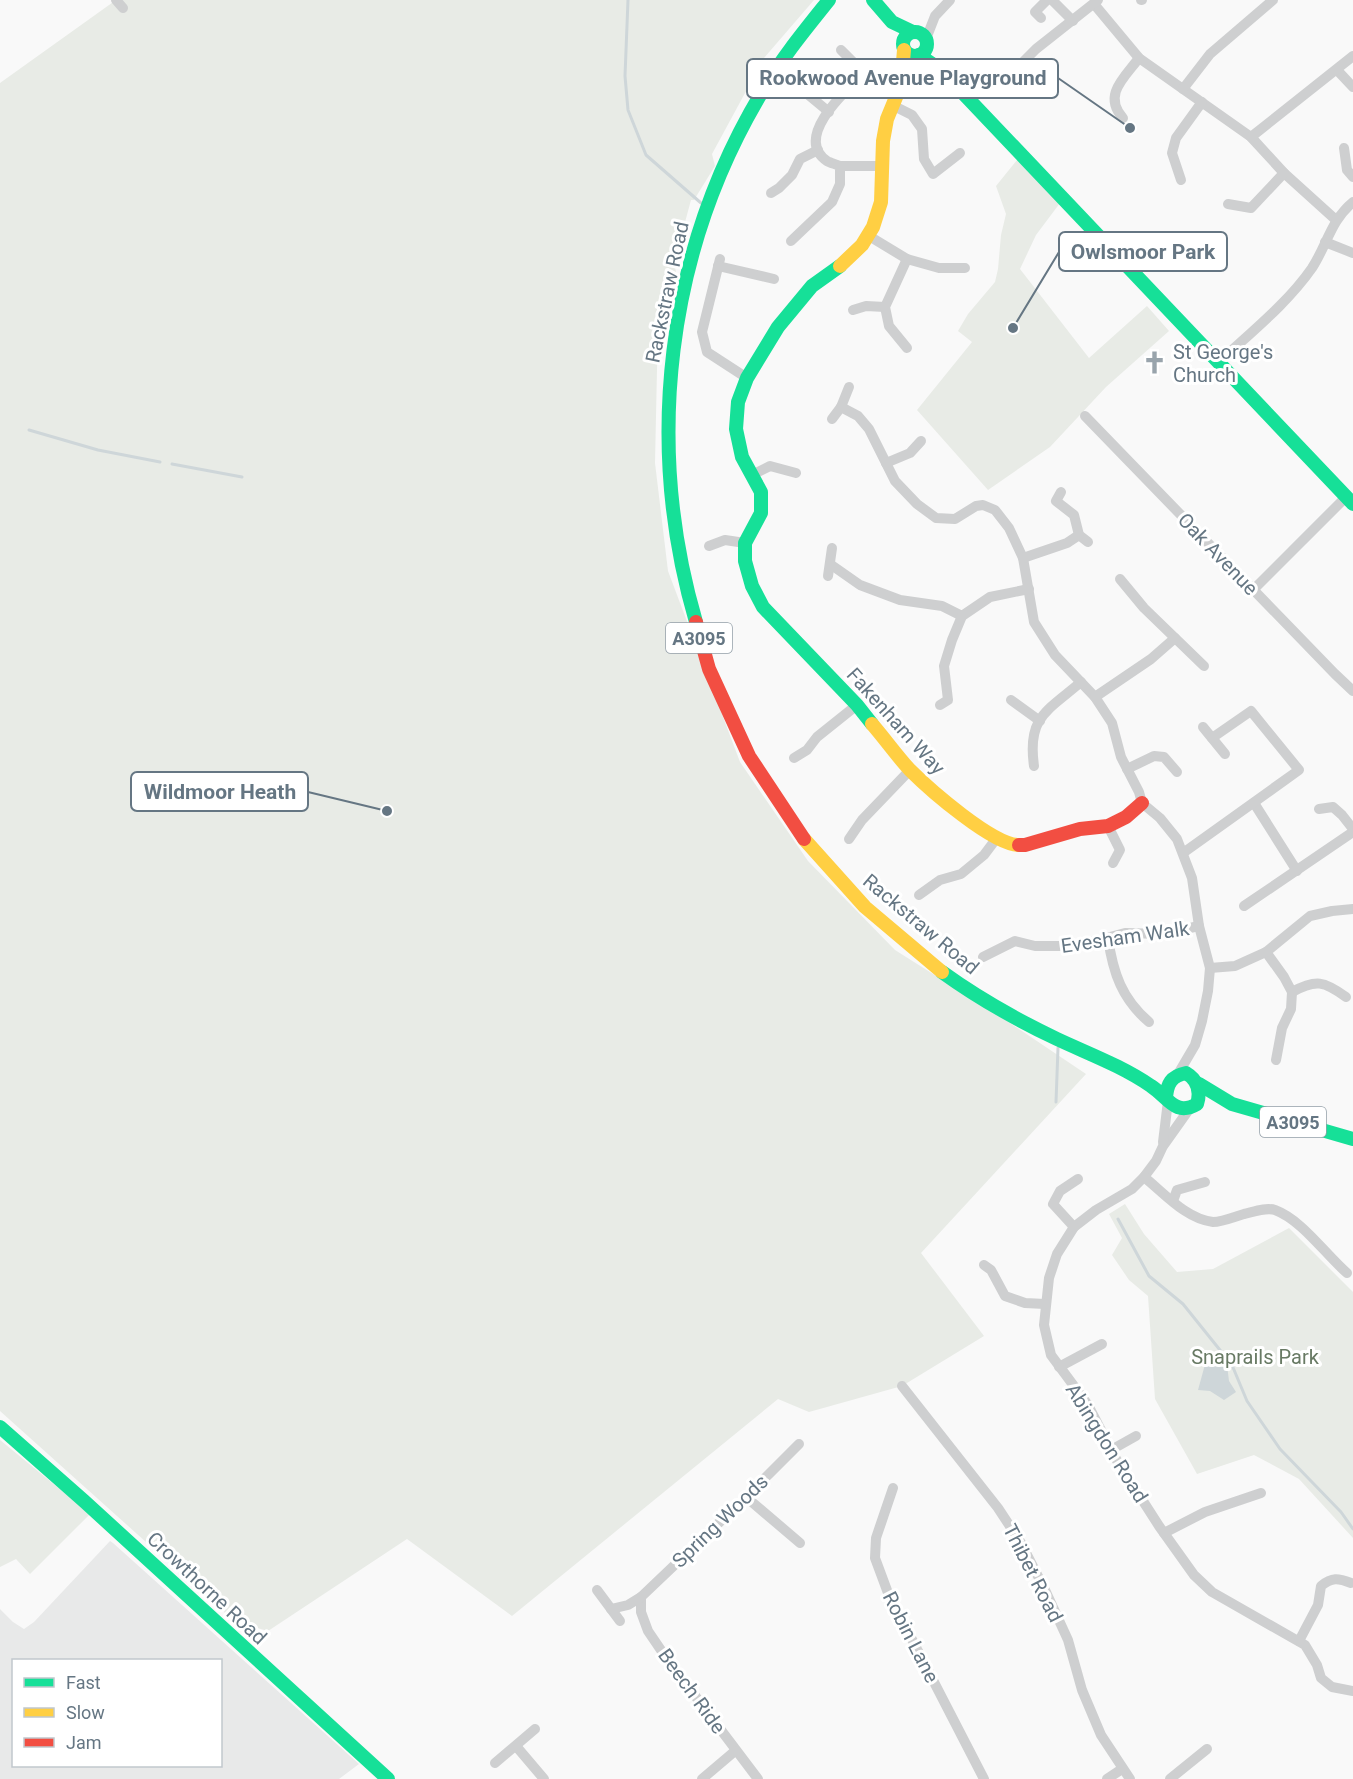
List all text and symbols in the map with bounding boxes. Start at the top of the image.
callout: Rookwood Avenue Playground [747,59,1058,98]
text: Rookwood Avenue Playground [759,66,1047,90]
street label: Rackstraw Road [640,219,694,365]
callout: Owlsmoor Park [1059,232,1227,271]
text: Owlsmoor Park [1071,240,1216,264]
place label: St George's Church [1173,340,1273,387]
church icon: St George's Church [1142,350,1168,376]
street label: Oak Avenue [1173,508,1263,600]
road number: A3095 [666,623,732,653]
street label: Fakenham Way [842,663,951,780]
callout: Wildmoor Heath [131,772,308,811]
text: Wildmoor Heath [144,780,296,804]
street label: Rackstraw Road [858,869,984,979]
street label: Evesham Walk [1059,916,1192,958]
road number: A3095 [1260,1107,1326,1137]
park label: Snaprails Park [1191,1345,1320,1369]
street label: Abingdon Road [1061,1379,1153,1507]
street label: Spring Woods [667,1469,773,1573]
street label: Thibet Road [998,1520,1068,1626]
street label: Crowthorne Road [142,1527,272,1649]
street label: Robin Lane [878,1587,944,1687]
street label: Beech Ride [653,1644,731,1738]
legend [12,1659,222,1767]
text: Fast [66,1672,101,1693]
text: Slow [66,1702,105,1723]
text: Jam [66,1732,102,1753]

